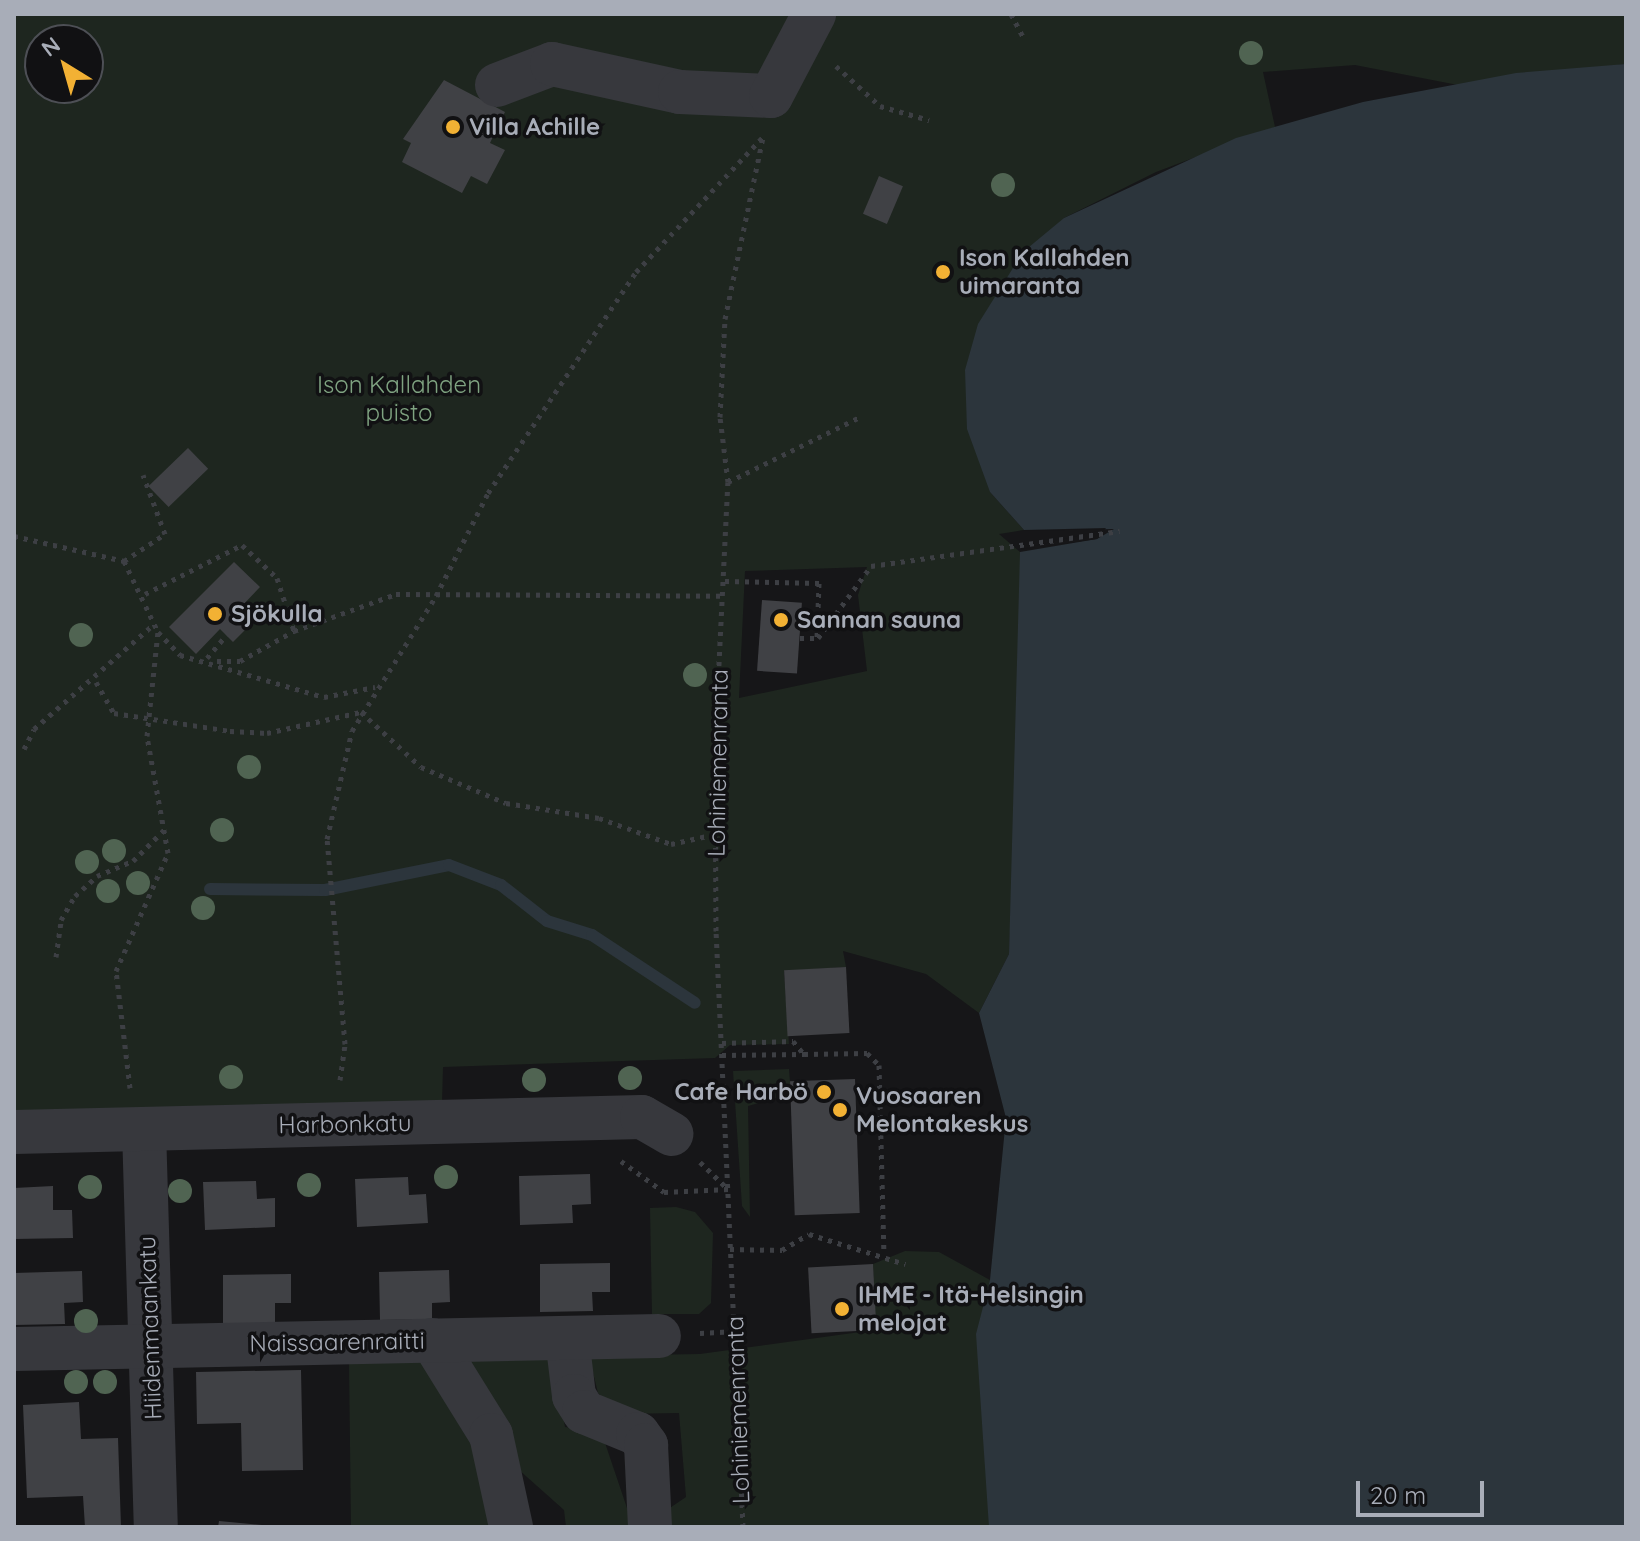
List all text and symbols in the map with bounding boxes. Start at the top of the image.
north arrow [24,24,104,104]
text: N [36,30,66,62]
place label: Villa Achille [469,113,600,141]
marker: Villa Achille [444,118,462,136]
place label: Ison Kallahden uimaranta [959,244,1130,300]
marker: Ison Kallahden uimaranta [934,263,952,281]
park label: Ison Kallahden puisto [317,371,481,427]
place label: Sjökulla [231,600,323,628]
marker: Sjökulla [206,605,224,623]
place label: Sannan sauna [797,606,961,634]
marker: Sannan sauna [772,611,790,629]
street label: Lohiniemenranta [702,669,734,857]
place label: Cafe Harbö [674,1078,808,1106]
place label: Vuosaaren Melontakeskus [856,1082,1028,1138]
marker: Cafe Harbö [815,1083,833,1101]
marker: Vuosaaren Melontakeskus [831,1101,849,1119]
street label: Harbonkatu [278,1108,412,1140]
street label: Hiidenmaankatu [132,1236,168,1420]
place label: IHME - Itä-Helsingin melojat [858,1281,1084,1337]
marker: IHME - Itä-Helsingin melojat [833,1300,851,1318]
street label: Lohiniemenranta [720,1316,756,1504]
street label: Naissaarenraitti [249,1326,425,1358]
scale bar [1360,1465,1488,1515]
text: 20 m [1370,1480,1426,1510]

